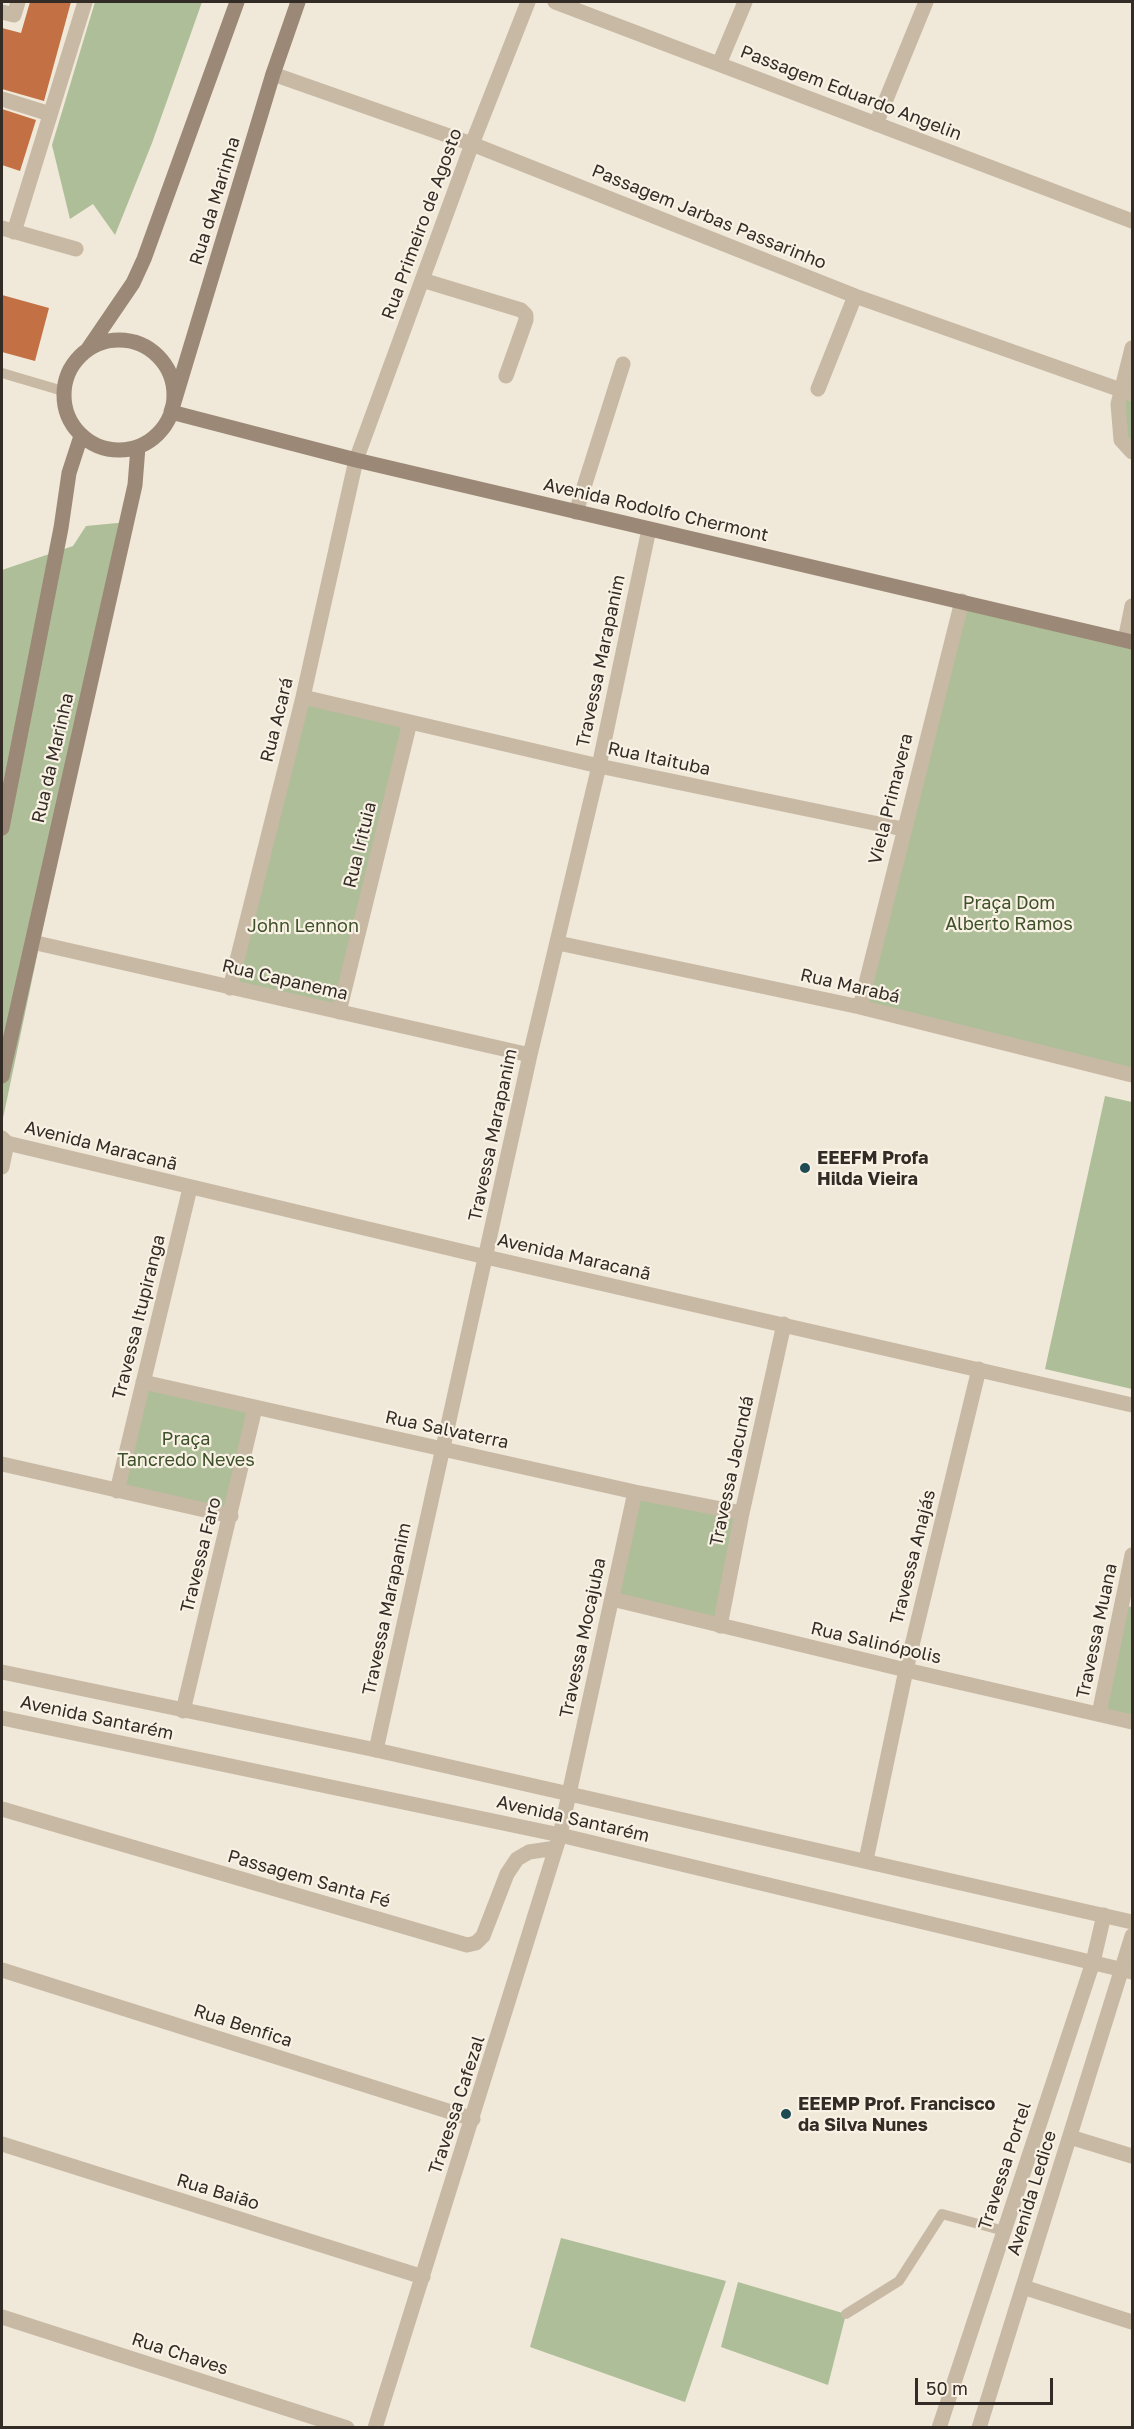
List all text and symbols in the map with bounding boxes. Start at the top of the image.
street label: Passagem Eduardo Angelin [737,41,965,145]
street label: Rua Primeiro de Agosto [377,126,467,322]
street label: Rua da Marinha [185,134,245,268]
street label: Passagem Jarbas Passarinho [588,160,830,274]
street label: Avenida Rodolfo Chermont [541,474,771,546]
street label: Travessa Marapanim [572,573,630,749]
street label: Rua Acará [256,676,298,764]
street label: Rua da Marinha [28,691,78,825]
street label: Viela Primavera [864,731,918,867]
street label: Rua Itaituba [606,738,712,780]
street label: Rua Irituia [339,800,381,890]
park label: Praça Dom Alberto Ramos [945,892,1073,934]
park label: John Lennon [247,915,359,937]
street label: Rua Capanema [220,955,350,1005]
street label: Rua Marabá [798,964,902,1008]
street label: Travessa Marapanim [464,1047,522,1223]
street label: Avenida Maracanã [22,1117,180,1175]
place label: EEEFM Profª Hilda Vieira [817,1147,928,1190]
marker: EEEFM Profª Hilda Vieira [798,1161,812,1175]
street label: Avenida Maracanã [495,1229,653,1285]
street label: Travessa Itupiranga [108,1232,170,1402]
street label: Travessa Jacundá [706,1394,758,1548]
street label: Rua Salvaterra [383,1406,511,1454]
park label: Praça Tancredo Neves [117,1428,255,1470]
street label: Travessa Anajás [886,1487,940,1627]
street label: Travessa Faro [176,1495,226,1615]
street label: Travessa Marapanim [358,1521,416,1697]
street label: Travessa Mocajuba [555,1556,611,1720]
street label: Travessa Muana [1072,1561,1122,1701]
street label: Rua Salinópolis [808,1617,944,1669]
street label: Avenida Santarém [18,1691,176,1745]
street label: Avenida Santarém [495,1791,651,1847]
street label: Passagem Santa Fé [225,1845,393,1913]
street label: Rua Benfica [191,2000,295,2052]
street label: Travessa Cafezal [424,2033,490,2177]
place label: EEEMP Prof. Francisco da Silva Nunes [798,2093,995,2136]
street label: Travessa Portel [974,2099,1036,2233]
marker: EEEMP Prof. Francisco da Silva Nunes [779,2107,793,2121]
street label: Avenida Ledice [1003,2128,1061,2258]
street label: Rua Baião [174,2169,262,2215]
street label: Rua Chaves [129,2328,231,2380]
scale bar [918,2366,1056,2404]
text: 50 m [926,2377,968,2399]

